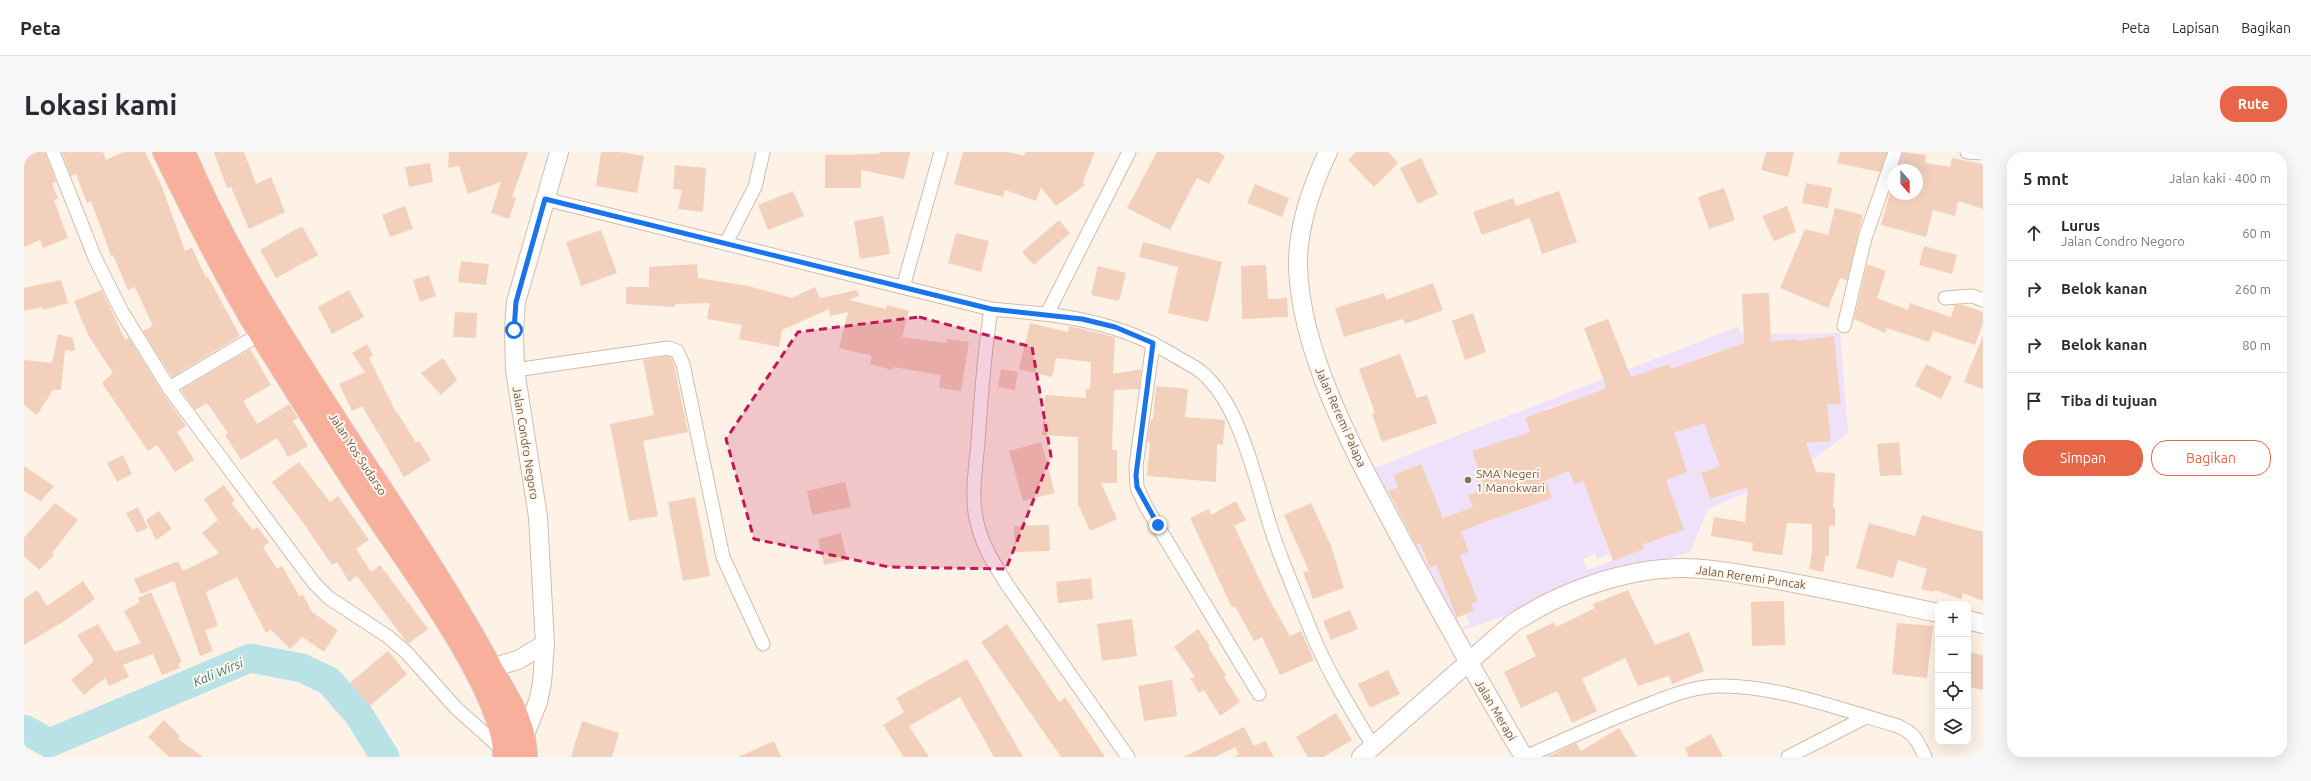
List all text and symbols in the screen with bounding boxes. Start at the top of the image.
text: Peta [20,17,61,39]
text: Peta [2122,20,2150,36]
text: Lapisan [2172,20,2219,36]
text: Bagikan [2241,20,2291,36]
button: Rute [2220,86,2287,122]
text: Lokasi kami [24,89,177,120]
north arrow [1887,164,1923,200]
text: 5 mnt [2023,169,2069,188]
text: Jalan kaki · 400 m [2169,171,2271,185]
text: Lurus [2061,217,2100,234]
icon: ahead [2023,222,2045,244]
text: 60 m [2242,226,2271,240]
text: Jalan Condro Negoro [2061,234,2185,248]
icon: right [2023,278,2045,300]
text: Belok kanan [2061,280,2147,297]
text: 260 m [2235,282,2271,296]
route start [505,321,523,339]
icon: right [2023,334,2045,356]
text: Belok kanan [2061,336,2147,353]
text: 80 m [2242,338,2271,352]
street label: Jalan Reremi Palapa [1313,365,1369,469]
street label: Jalan Condro Negoro [511,386,541,500]
icon: arrive [2023,390,2045,412]
text: Tiba di tujuan [2061,392,2157,409]
street label: Jalan Yos Sudarso [327,410,389,498]
button: Simpan [2023,440,2143,476]
button: Bagikan [2151,440,2271,476]
place label: SMA Negeri 1 Manokwari [1476,467,1545,494]
marker: SMA Negeri 1 Manokwari [1463,475,1473,485]
route end [1149,516,1167,534]
street label: Jalan Reremi Puncak [1695,563,1807,591]
map controls [1935,601,1971,745]
button: + [1935,601,1971,637]
button: − [1935,637,1971,673]
water label: Kali Wirsi [191,655,246,689]
button: locate [1935,673,1971,709]
street label: Jalan Merapi [1473,677,1519,743]
button: layers [1935,709,1971,745]

